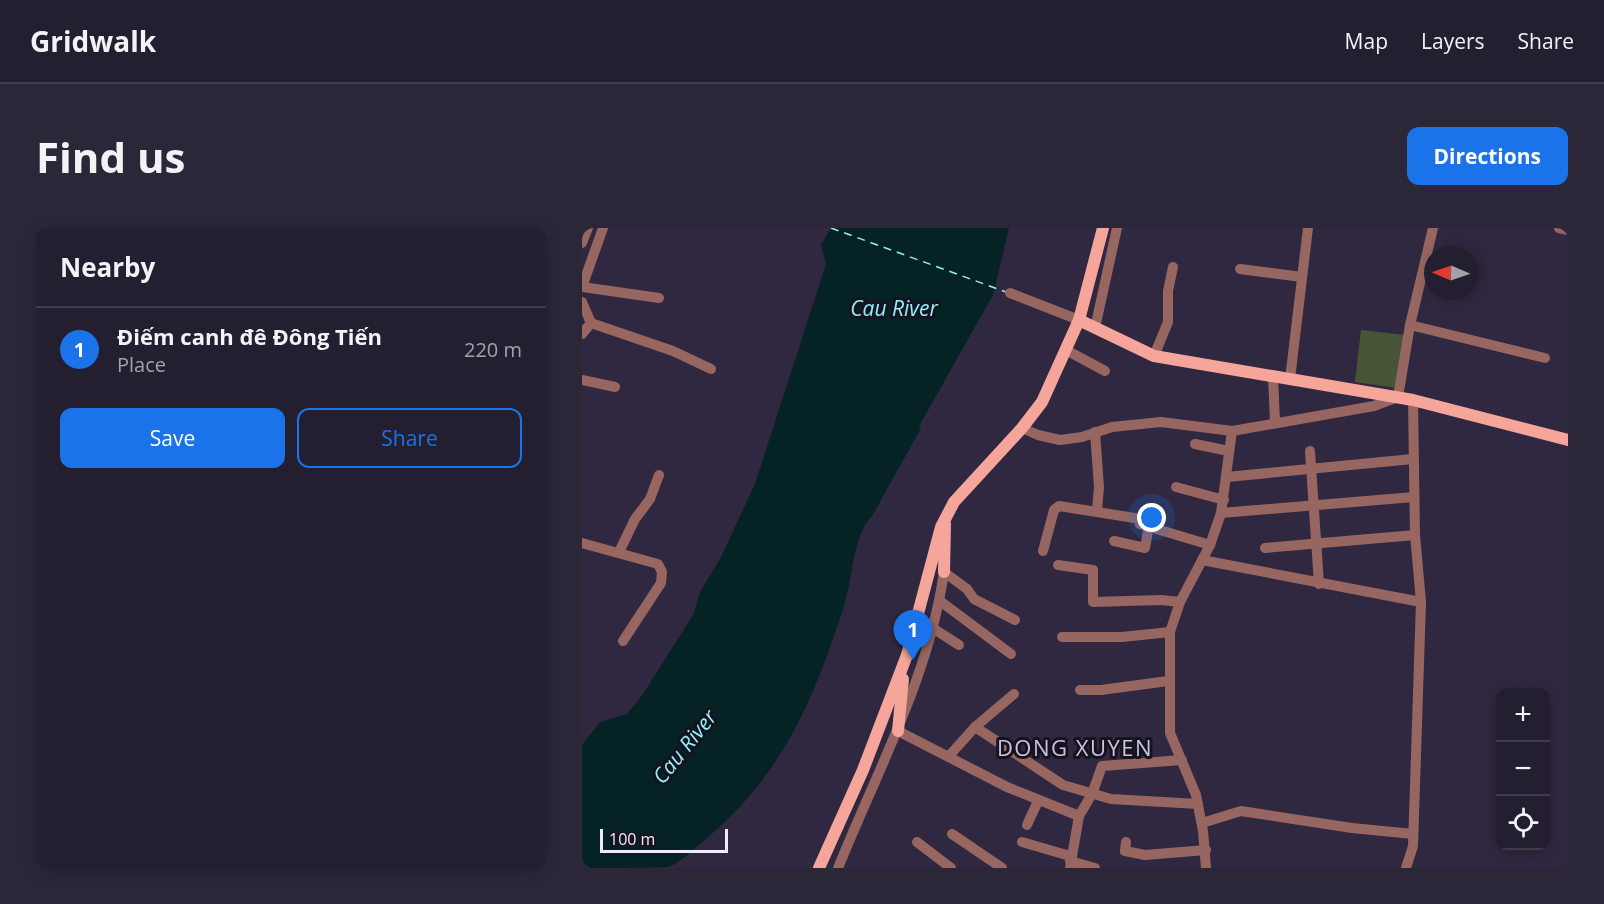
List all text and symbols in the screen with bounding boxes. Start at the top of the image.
text: Gridwalk [30,22,156,60]
text: Map [1345,27,1388,55]
text: Layers [1421,27,1485,55]
text: Share [1518,27,1574,55]
button: Directions [1407,127,1568,185]
text: Find us [36,128,185,185]
north arrow [1424,246,1478,300]
text: Nearby [60,249,155,285]
water label: Cau River [850,294,938,322]
text: Điếm canh đê Đông Tiến [117,321,382,351]
text: 1 [74,336,85,363]
text: 220 m [464,336,522,363]
text: Place [117,351,166,378]
button: Save [60,408,285,468]
button: Share [297,408,522,468]
your location [1137,503,1166,532]
pin: 1 [894,610,932,660]
map controls [1496,688,1550,850]
button: + [1496,688,1550,742]
water label: Cau River [646,703,723,789]
district label: DONG XUYEN [997,732,1153,762]
button: − [1496,742,1550,796]
button: locate [1496,796,1550,850]
scale bar [600,826,728,854]
text: 100 m [609,828,655,850]

